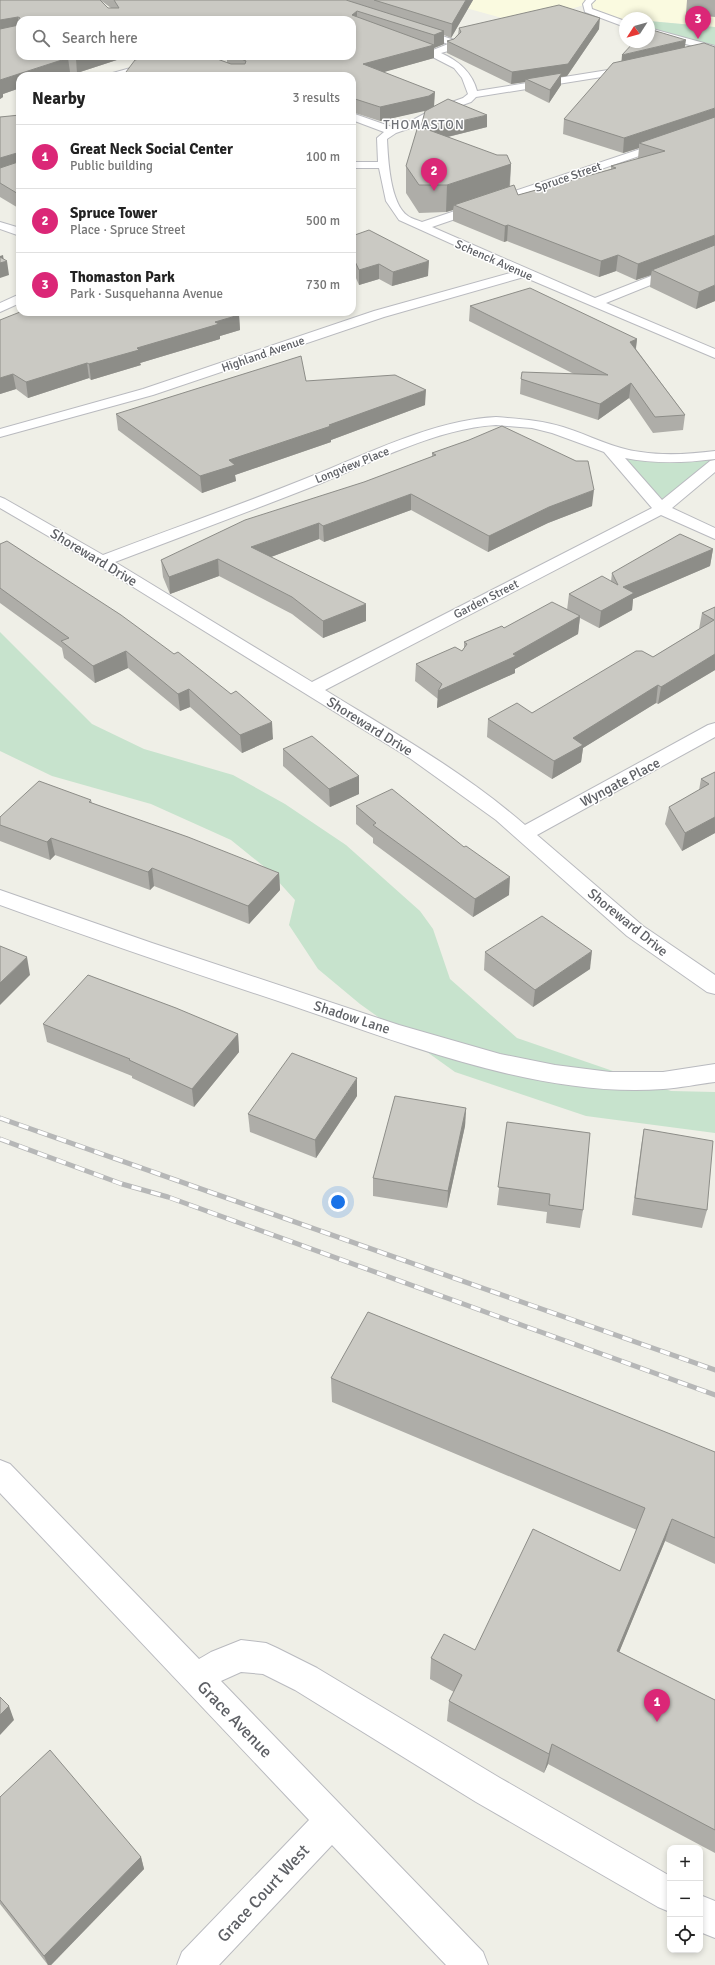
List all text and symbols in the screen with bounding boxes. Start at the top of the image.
pin: 3 [685,6,711,39]
north arrow [619,12,655,48]
search box [16,16,356,60]
icon: search [30,27,52,49]
text: Search here [62,29,138,47]
text: Nearby [32,88,85,109]
text: 3 results [292,90,340,106]
district label: THOMASTON [383,117,465,133]
text: Great Neck Social Center [70,140,233,158]
text: 1 [41,149,49,165]
text: 100 m [306,149,340,165]
text: Public building [70,158,153,174]
pin: 2 [421,158,447,191]
street label: Spruce Street [533,159,603,196]
text: Spruce Tower [70,204,157,222]
text: 2 [41,213,49,229]
text: 500 m [306,213,340,229]
text: Place · Spruce Street [70,222,185,238]
street label: Schenck Avenue [453,237,535,284]
text: Thomaston Park [70,268,175,286]
text: 3 [41,277,49,293]
text: 730 m [306,277,340,293]
text: Park · Susquehanna Avenue [70,286,223,302]
street label: Highland Avenue [220,333,307,376]
street label: Longview Place [313,444,392,487]
street label: Shoreward Drive [47,525,140,590]
street label: Garden Street [451,577,521,622]
street label: Shoreward Drive [324,693,416,760]
street label: Wyngate Place [577,754,663,811]
street label: Shoreward Drive [584,885,671,960]
street label: Shadow Lane [312,997,392,1038]
your location [328,1192,348,1212]
street label: Grace Avenue [193,1676,277,1762]
pin: 1 [644,1689,670,1722]
street label: Grace Court West [213,1840,314,1947]
map controls [667,1845,703,1953]
button: + [667,1845,703,1881]
button: − [667,1881,703,1917]
button: locate [667,1917,703,1953]

